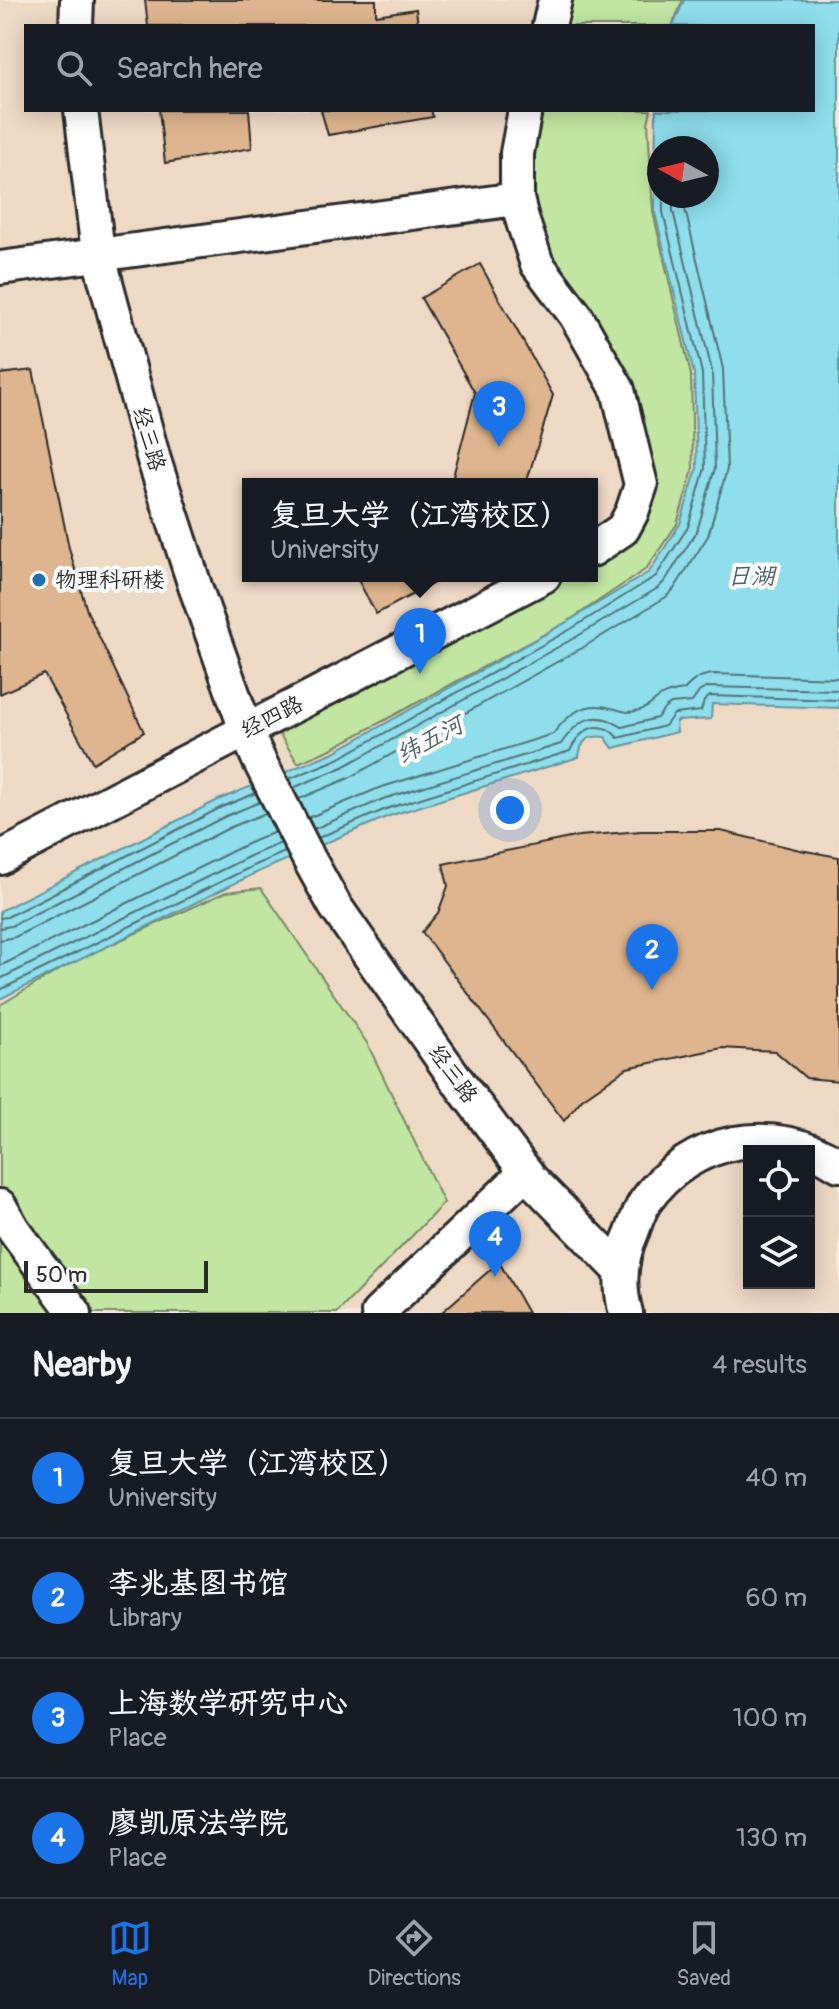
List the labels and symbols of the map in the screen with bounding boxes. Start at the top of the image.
north arrow [647,136,719,208]
pin: 3 [473,381,525,447]
street label: 经三路 [126,403,172,475]
water label: 日湖 [727,562,778,591]
place label: 物理科研楼 [55,566,165,594]
marker: 物理科研楼 [30,571,48,589]
pin: 1 [394,608,446,674]
street label: 经四路 [236,690,308,744]
water label: 纬五河 [391,708,472,770]
your location [490,790,530,830]
pin: 2 [626,924,678,990]
street label: 经三路 [422,1039,484,1109]
pin: 4 [469,1211,521,1277]
scale bar [24,1257,208,1293]

